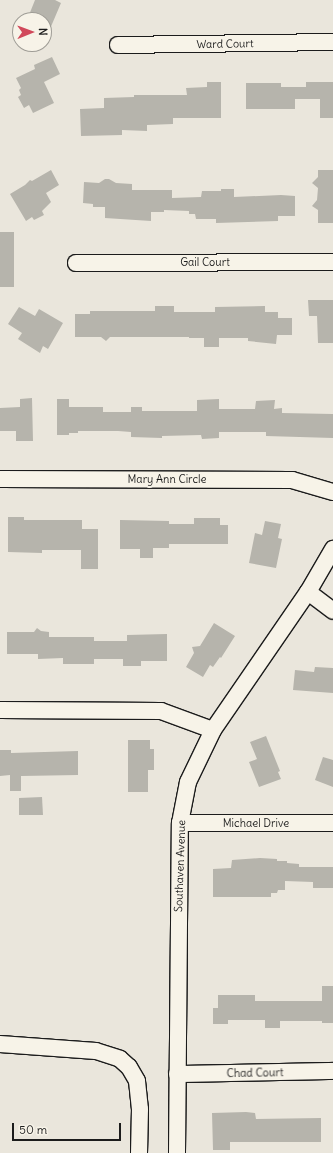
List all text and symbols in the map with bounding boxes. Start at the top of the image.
north arrow [12,12,52,52]
text: N [36,28,50,36]
street label: Ward Court [196,37,254,51]
street label: Gail Court [180,255,230,269]
street label: Mary Ann Circle [128,472,206,486]
street label: Michael Drive [223,816,289,830]
street label: Southaven Avenue [172,820,188,912]
street label: Chad Court [226,1066,284,1080]
scale bar [14,1115,123,1141]
text: 50 m [19,1122,47,1137]

